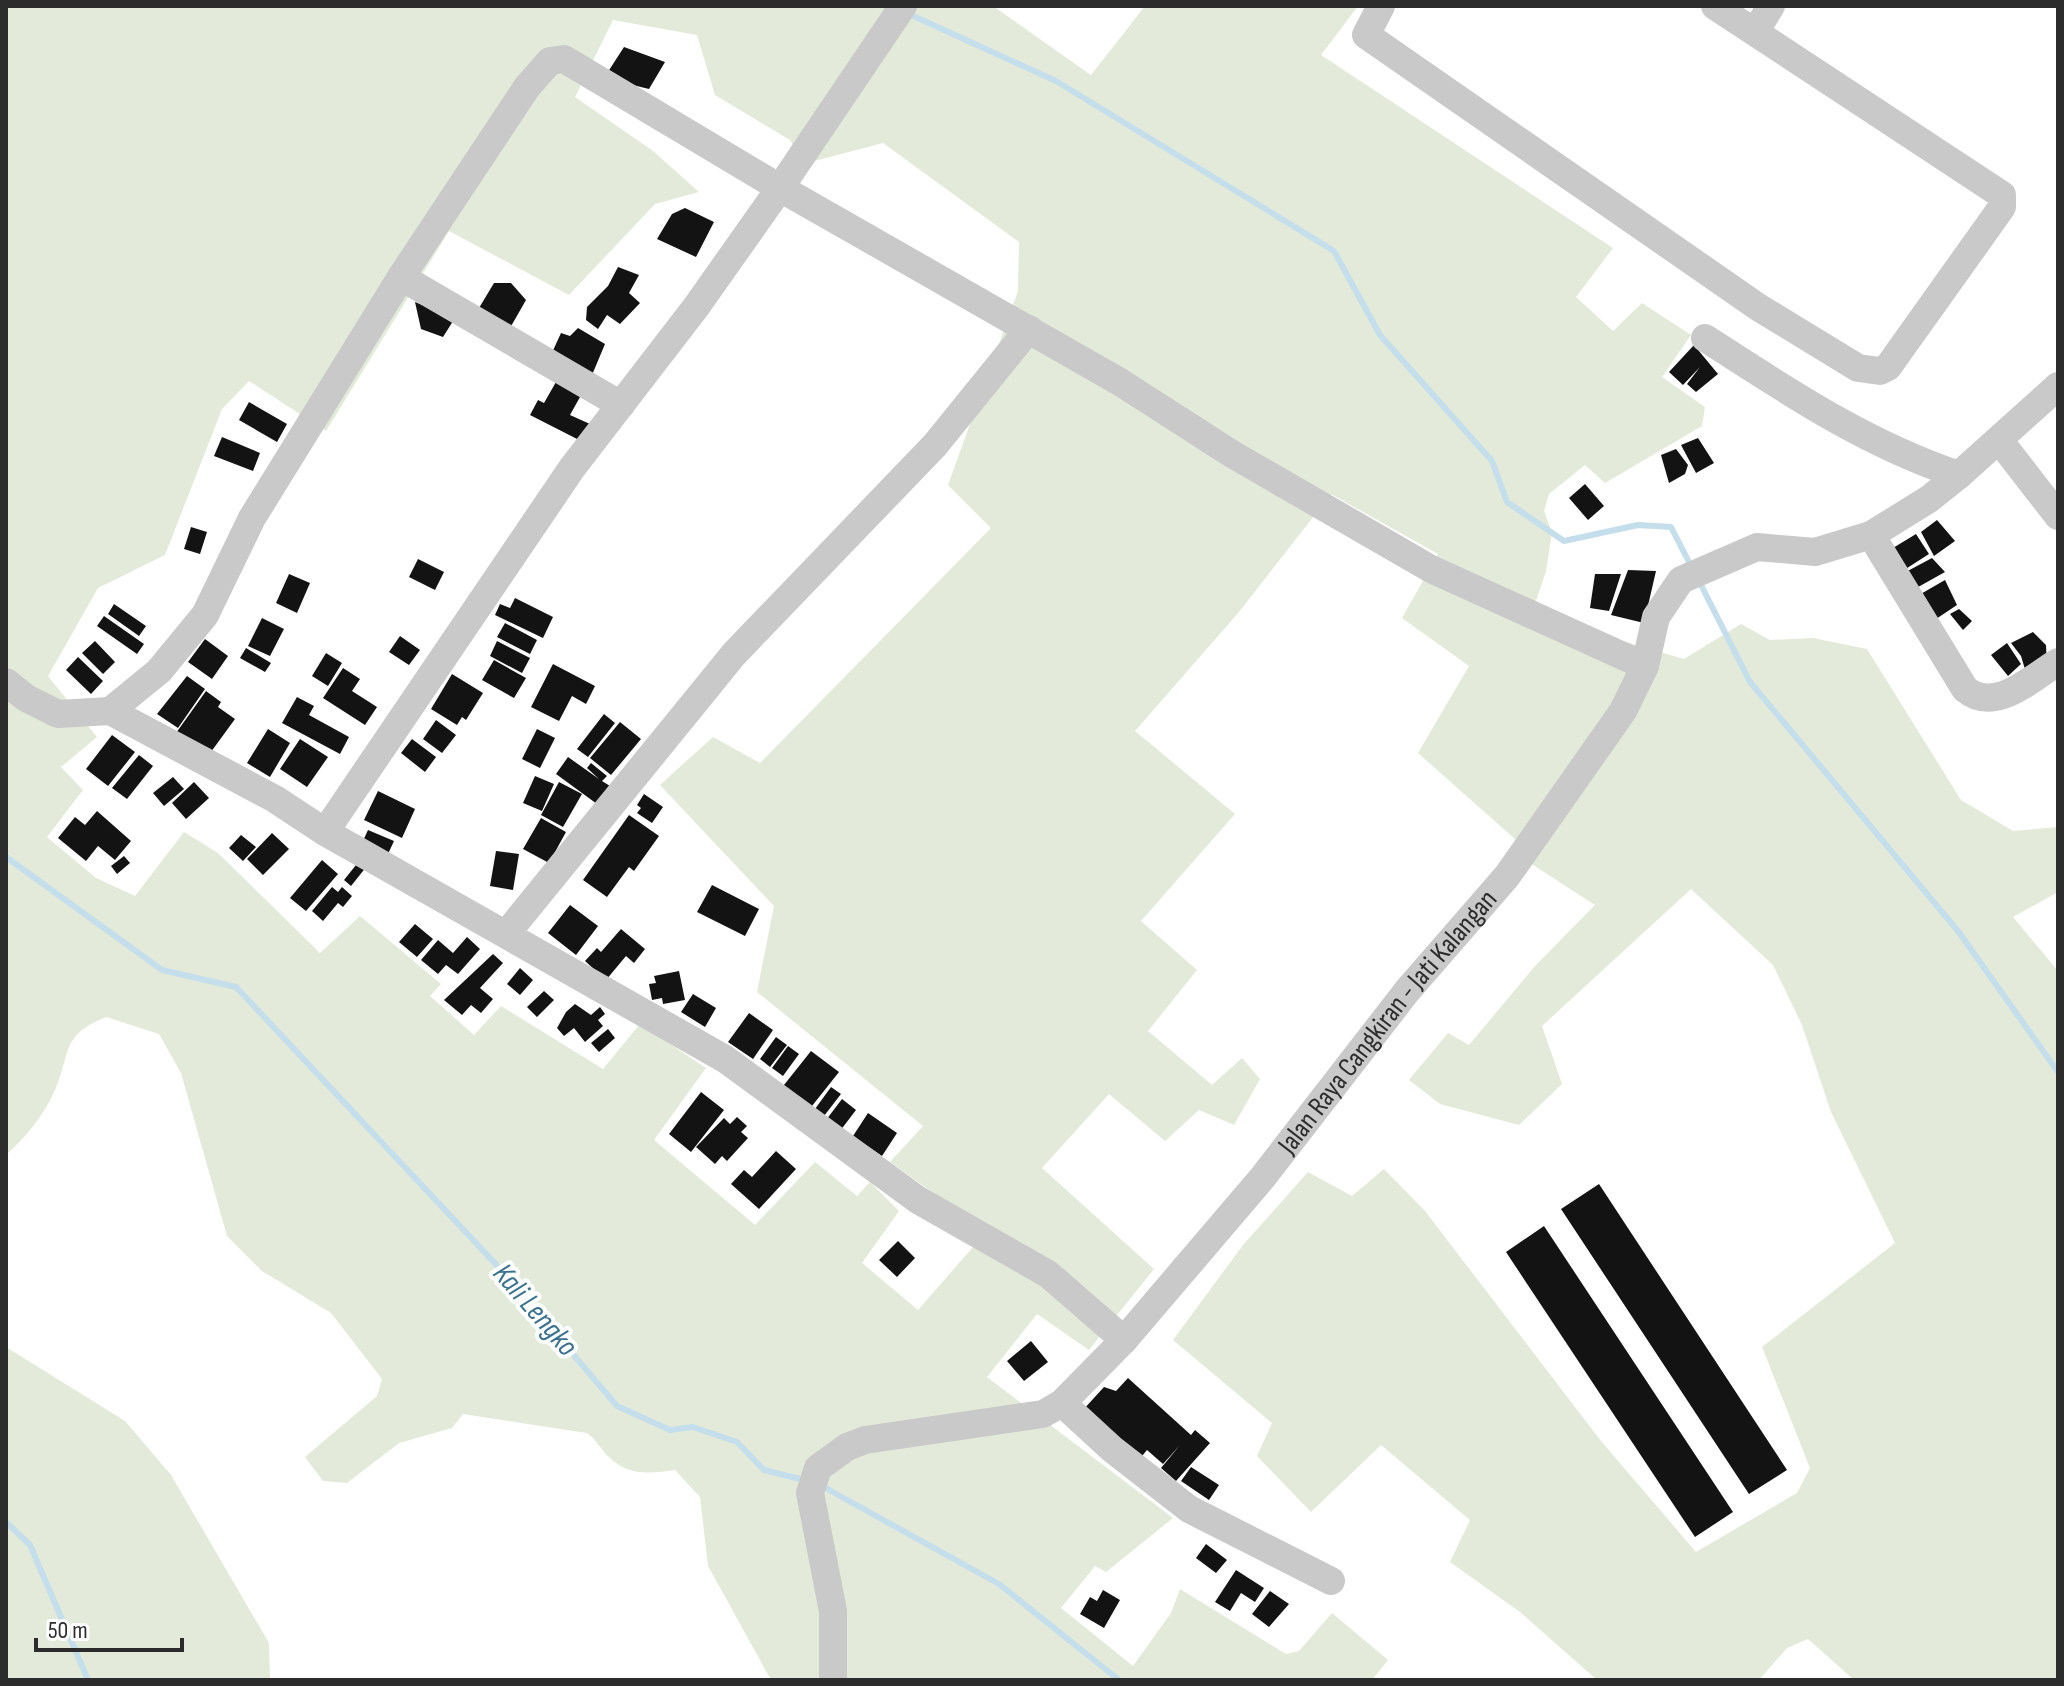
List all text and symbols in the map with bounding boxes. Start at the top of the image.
street label: Jalan Raya Cangkiran - Jati Kalangan [1270,883,1504,1161]
water label: Kali Lengko [485,1256,585,1364]
scale bar [36,1602,182,1652]
text: 50 m [48,1616,88,1645]

